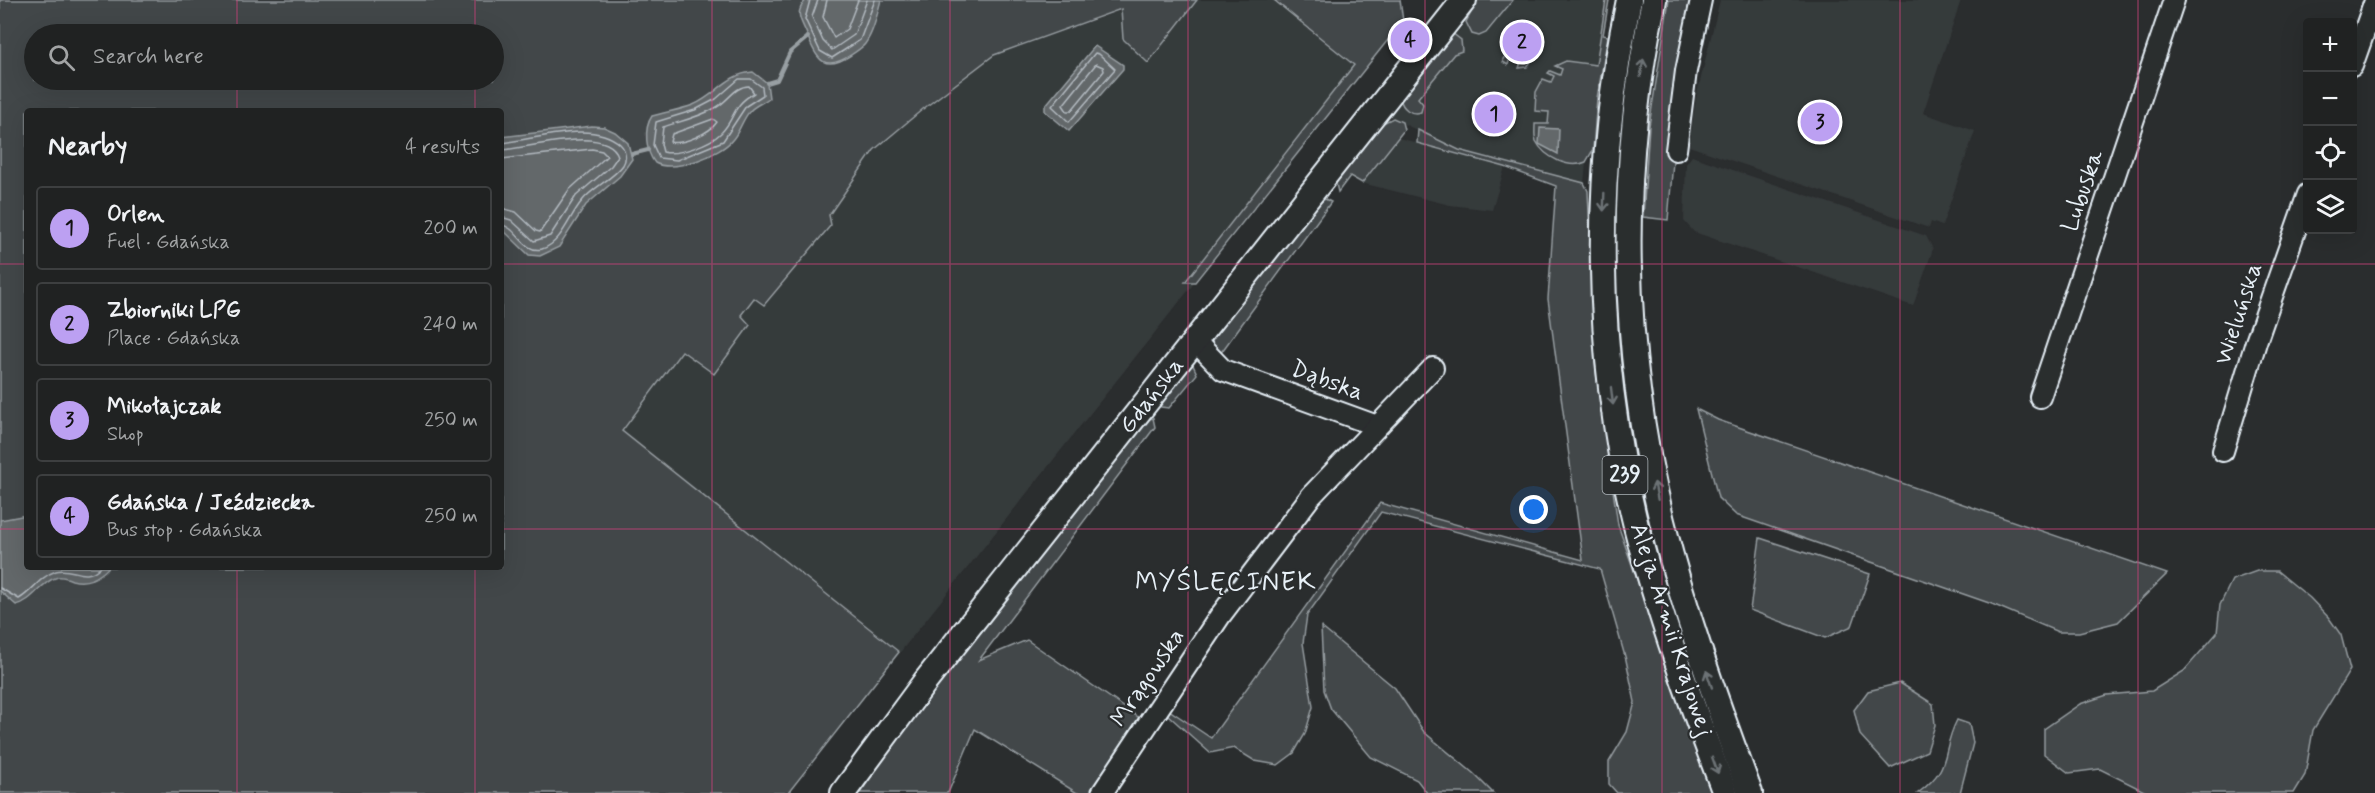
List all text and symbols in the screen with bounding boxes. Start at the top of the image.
pin: 4 [1390,18,1430,63]
map controls [2303,18,2357,234]
button: + [2303,18,2357,72]
pin: 2 [1502,20,1541,64]
search box [24,24,504,90]
icon: search [45,41,78,74]
text: Search here [93,43,204,71]
one-way arrow [1637,58,1648,78]
button: − [2303,72,2357,126]
pin: 1 [1474,92,1514,136]
pin: 3 [1800,100,1840,144]
button: locate [2303,126,2357,180]
text: Nearby [48,130,127,164]
text: 4 results [405,134,480,161]
street label: Lubuska [2055,146,2112,236]
button: layers [2303,180,2357,234]
one-way arrow [1598,191,1609,211]
text: Orlen [107,201,164,229]
text: 1 [65,215,74,242]
text: 200 m [423,215,478,242]
text: Fuel · Gdańska [107,229,230,256]
street label: Wieluńska [2208,259,2270,369]
text: Zbiorniki LPG [107,297,241,325]
text: 2 [65,311,74,338]
text: 240 m [423,311,478,338]
text: Place · Gdańska [107,325,240,352]
street label: Gdańska [1112,351,1192,441]
street label: Dąbska [1286,354,1368,408]
one-way arrow [1607,386,1618,406]
text: Mikołajczak [107,393,221,421]
text: 3 [65,407,74,434]
text: 250 m [424,407,478,434]
text: Shop [107,421,144,448]
road number: 239 [1602,456,1648,494]
one-way arrow [1650,482,1661,501]
text: Gdańska / Jeździecka [107,489,314,517]
your location [1519,495,1548,524]
text: 4 [64,503,75,530]
text: 250 m [424,503,478,530]
text: Bus stop · Gdańska [107,517,263,544]
street label: Aleja Armii Krajowej [1622,519,1720,741]
district label: MYŚLĘCINEK [1135,565,1317,600]
street label: Mrągowska [1104,623,1192,733]
one-way arrow [1702,670,1713,689]
one-way arrow [1710,756,1721,774]

